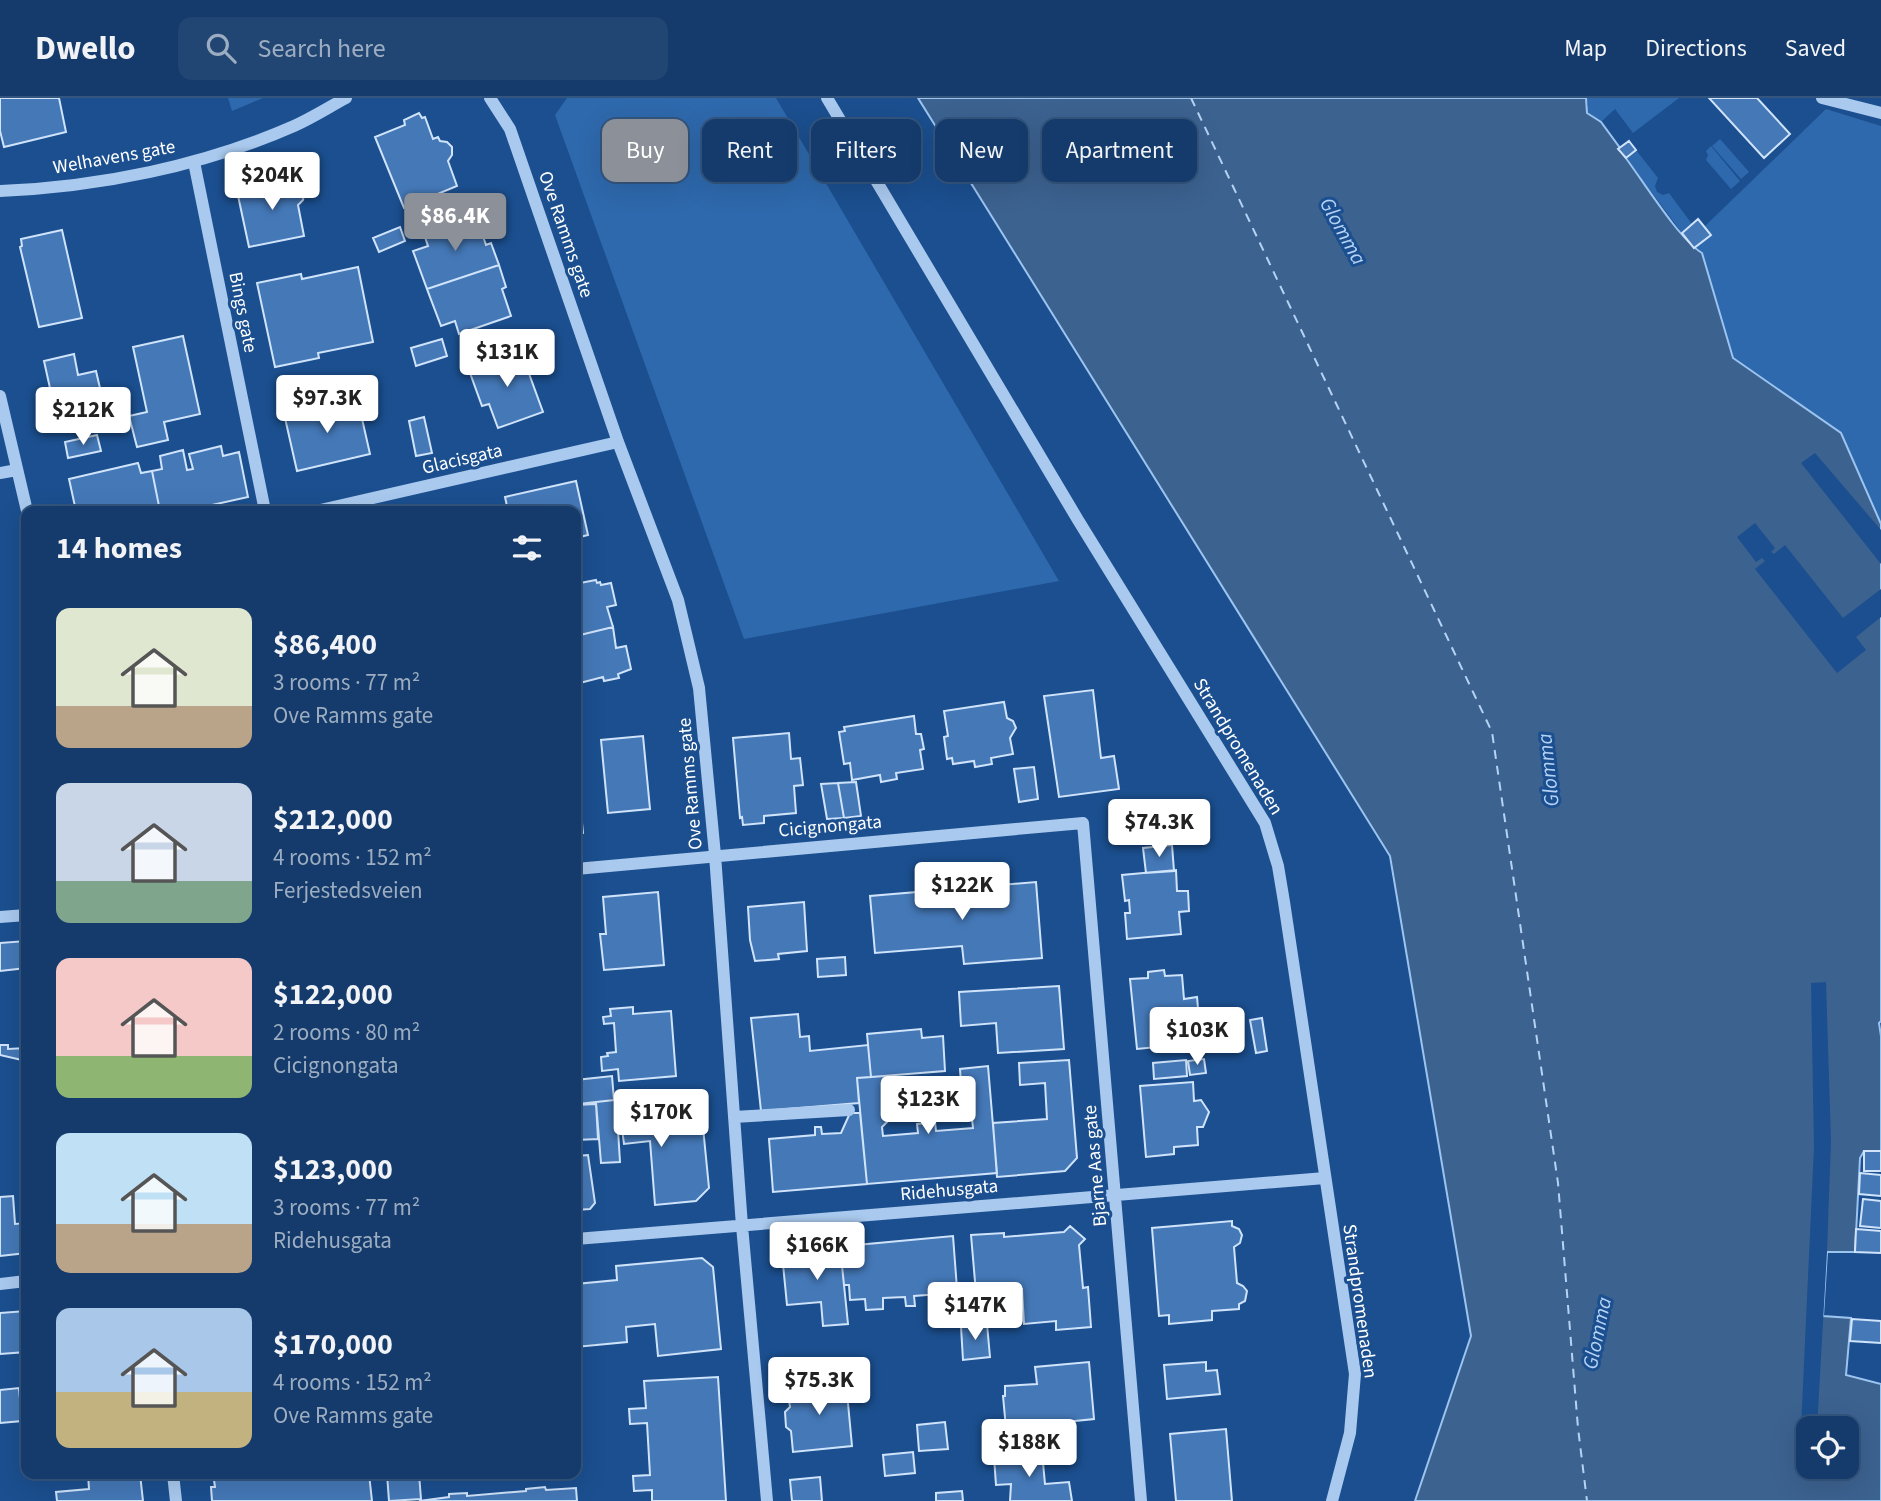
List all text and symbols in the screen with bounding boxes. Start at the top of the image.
search box [178,17,668,80]
text: Dwello [35,25,136,72]
icon: search [202,29,240,67]
text: Search here [258,30,386,67]
text: Map [1564,31,1607,66]
text: Directions [1645,31,1747,66]
text: Saved [1785,31,1846,66]
chip: Buy [602,119,688,182]
chip: Rent [702,119,797,182]
chip: Filters [811,119,921,182]
chip: New [935,119,1028,182]
chip: Apartment [1042,119,1197,182]
street label: Welhavens gate [51,133,178,182]
pin: $204K [223,152,321,212]
text: $204K [241,158,303,191]
street label: Ove Ramms gate [531,167,600,301]
water label: Glomma [1312,192,1374,270]
pin: $86.4K [398,194,512,253]
text: $86.4K [420,199,490,232]
street label: Bings gate [221,270,264,355]
pin: $131K [458,330,556,389]
text: $131K [476,335,538,368]
pin: $97.3K [270,376,384,435]
text: $97.3K [292,381,362,414]
pin: $212K [34,388,132,447]
text: $212K [52,393,114,426]
street label: Glacisgata [420,437,505,482]
text: 14 homes [56,527,182,570]
icon: filters [508,529,546,567]
text: $86,400 [273,623,377,666]
icon: home [112,636,196,720]
text: 3 rooms · 77 m² [273,666,420,699]
street label: Strandpromenaden [1186,673,1289,820]
text: Ove Ramms gate [273,699,433,732]
street label: Ove Ramms gate [671,717,710,851]
water label: Glomma [1529,732,1567,808]
text: $212,000 [273,798,393,841]
pin: $74.3K [1102,800,1216,859]
text: $74.3K [1124,805,1194,838]
street label: Cicignongata [777,809,883,844]
icon: home [112,811,196,895]
text: 4 rooms · 152 m² [273,841,432,874]
pin: $122K [913,862,1011,922]
text: $122K [931,868,993,901]
text: Ferjestedsveien [273,874,423,907]
text: $122,000 [273,973,393,1016]
icon: home [112,986,196,1070]
pin: $103K [1148,1007,1246,1067]
text: $103K [1166,1013,1228,1046]
text: 2 rooms · 80 m² [273,1016,420,1049]
text: Cicignongata [273,1049,399,1082]
pin: $123K [879,1076,977,1136]
text: $123K [897,1082,959,1115]
pin: $170K [612,1090,710,1149]
text: $170K [630,1095,692,1128]
street label: Bjarne Aas gate [1077,1104,1114,1228]
text: $123,000 [273,1148,393,1191]
icon: home [112,1161,196,1245]
street label: Ridehusgata [899,1173,999,1208]
text: 3 rooms · 77 m² [273,1191,420,1224]
pin: $166K [768,1222,866,1282]
street label: Strandpromenaden [1335,1222,1384,1380]
text: Ridehusgata [273,1224,392,1257]
text: $166K [786,1228,848,1261]
pin: $147K [926,1282,1024,1342]
text: $147K [944,1288,1006,1321]
water label: Glomma [1575,1294,1619,1372]
text: $170,000 [273,1323,393,1366]
icon: home [112,1336,196,1420]
pin: $75.3K [762,1358,876,1417]
text: $75.3K [784,1363,854,1396]
text: 4 rooms · 152 m² [273,1366,432,1399]
text: Ove Ramms gate [273,1399,433,1432]
map controls [1796,1416,1859,1479]
button: locate [1796,1416,1859,1479]
pin: $188K [980,1420,1078,1479]
text: $188K [998,1425,1060,1458]

